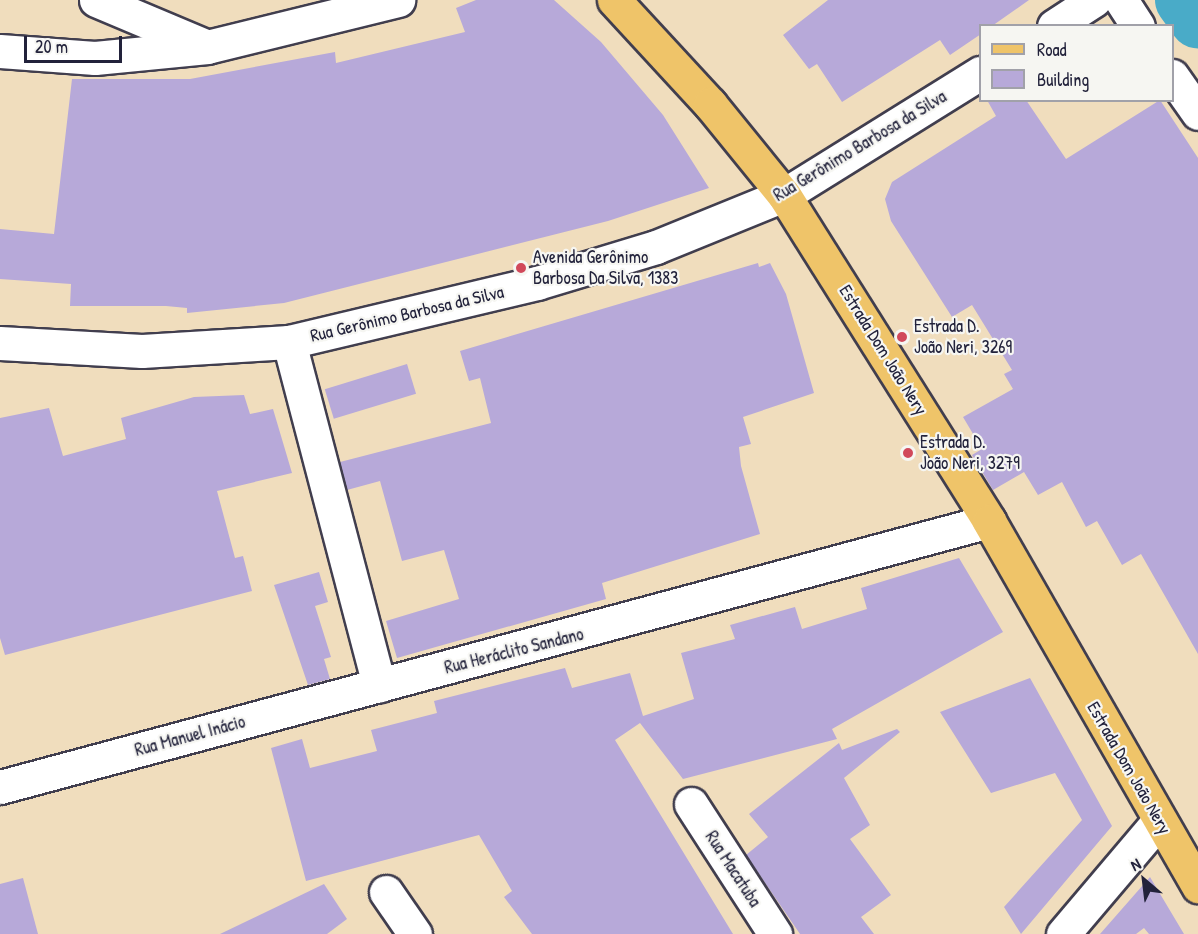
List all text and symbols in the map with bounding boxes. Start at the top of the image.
scale bar [27,24,124,62]
legend [979,24,1174,102]
text: 20 m [35,34,68,59]
text: Road [1037,37,1067,62]
text: Building [1037,67,1089,92]
street label: Rua Gerônimo Barbosa da Silva [770,86,950,206]
place label: Avenida Gerônimo Barbosa Da Silva, 1383 [533,247,678,290]
marker: Avenida Gerônimo Barbosa Da Silva, 1383 [514,261,528,275]
street label: Rua Gerônimo Barbosa da Silva [308,281,506,347]
street label: Estrada Dom João Nery [834,281,932,419]
place label: Estrada D. João Neri, 3269 [914,316,1012,358]
marker: Estrada D. João Neri, 3269 [895,330,909,344]
place label: Estrada D. João Neri, 3279 [920,432,1020,474]
marker: Estrada D. João Neri, 3279 [901,446,915,460]
street label: Rua Heráclito Sandano [442,623,586,679]
street label: Estrada Dom João Nery [1082,698,1176,838]
street label: Rua Manuel Inácio [132,711,248,761]
street label: Rua Macatuba [700,827,766,911]
north arrow [1114,850,1174,910]
text: N [1127,852,1144,876]

